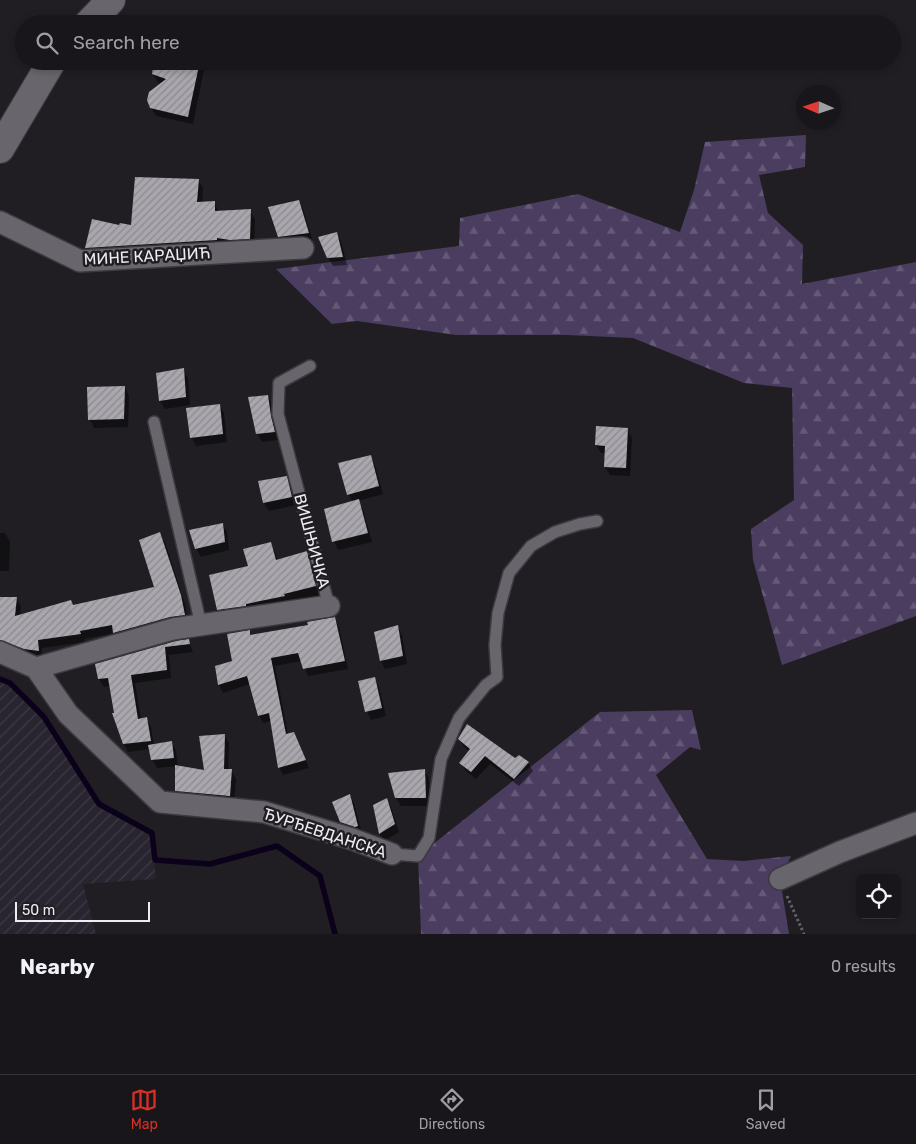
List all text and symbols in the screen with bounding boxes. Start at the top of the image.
search box [15,15,901,70]
icon: search [33,29,61,57]
text: Search here [73,31,180,54]
north arrow [796,85,841,130]
street label: МИНЕ КАРАЏИЋ [83,243,211,269]
street label: ВИШЊИЧКА [290,492,334,591]
street label: ЂУРЂЕВДАНСКА [261,804,389,862]
map controls [856,874,901,919]
button: locate [856,874,901,919]
scale bar [15,899,150,922]
text: 50 m [22,902,55,919]
text: Nearby [20,954,95,979]
text: 0 results [831,957,896,976]
tab: Map [130,1086,158,1133]
tab: Directions [419,1086,485,1133]
tab: Saved [746,1086,786,1133]

